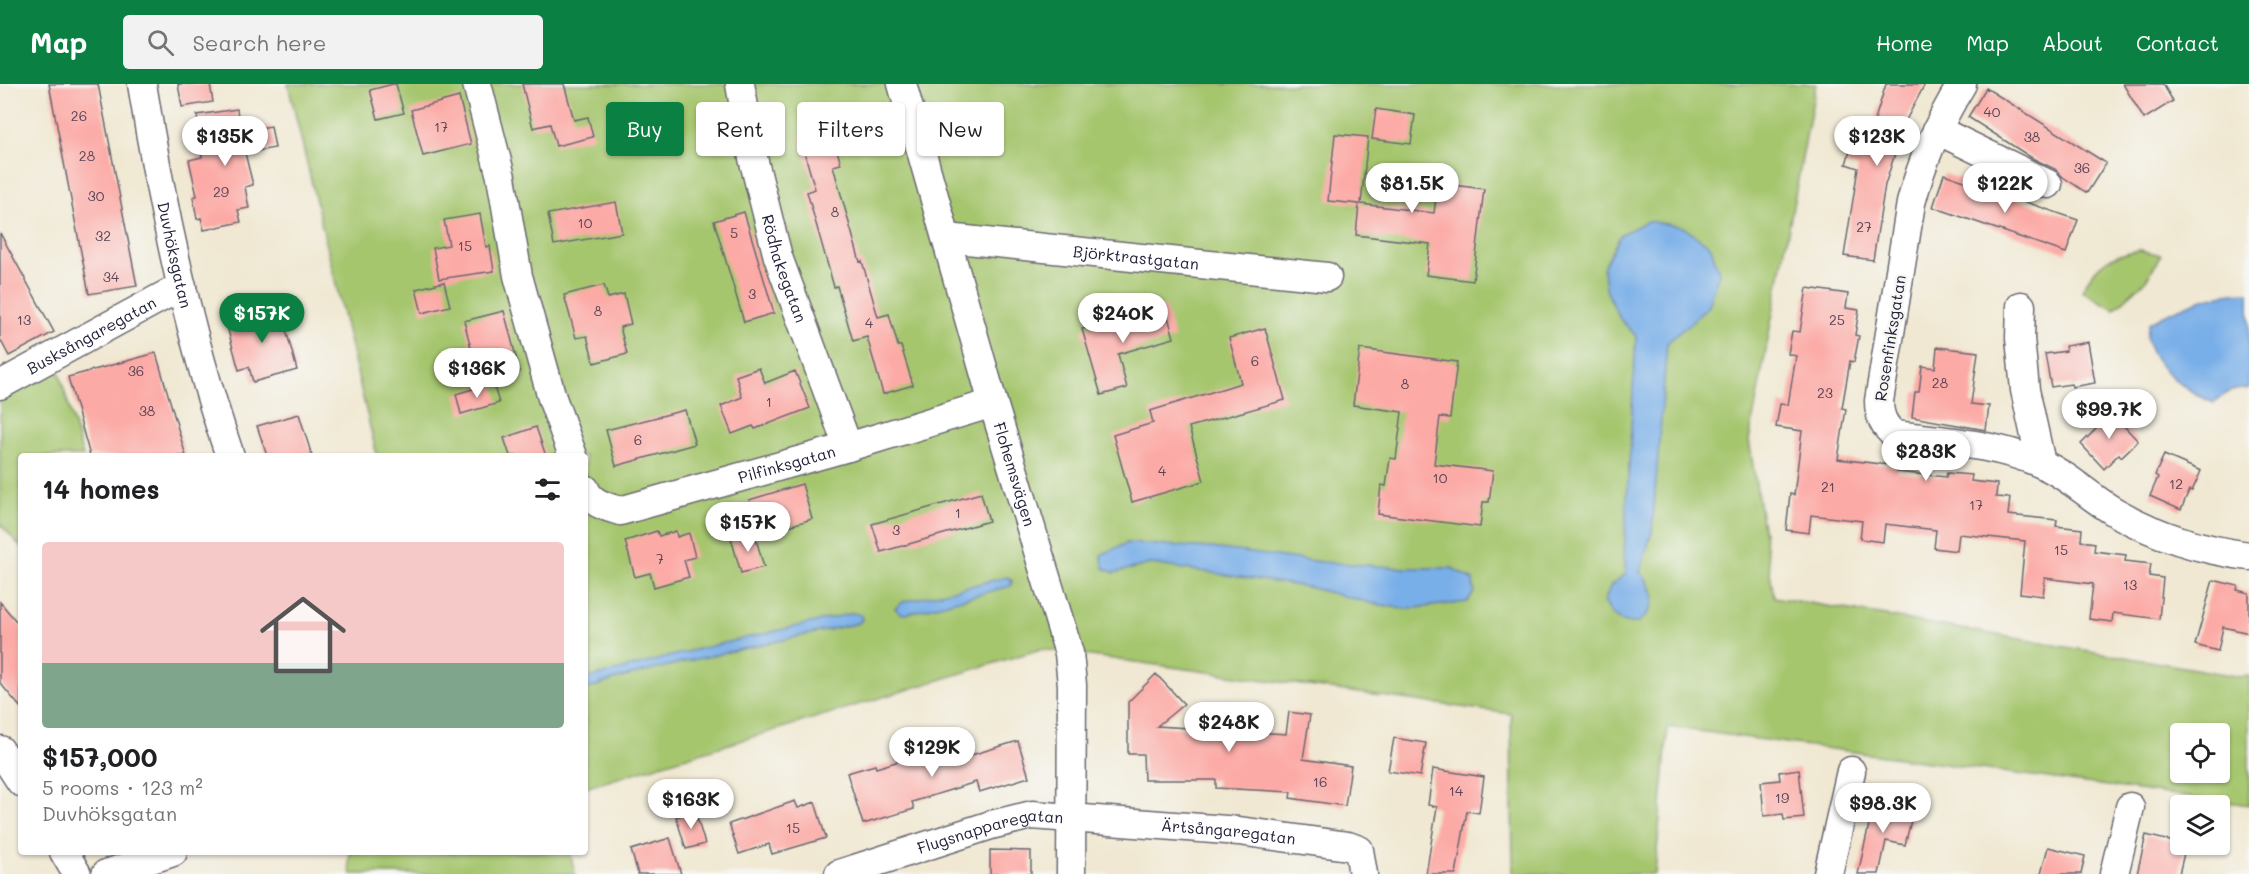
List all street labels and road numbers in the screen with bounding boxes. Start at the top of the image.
street label: Duvhöksgatan [153,200,197,310]
street label: Rödhakegatan [758,212,812,325]
street label: Björktrastgatan [1072,240,1200,274]
street label: Rosenfinksgatan [1869,273,1910,403]
street label: Busksångaregatan [23,291,159,378]
street label: Flohemsvägen [989,419,1041,529]
street label: Pilfinksgatan [735,440,838,487]
street label: Flugsnapparegatan [914,804,1064,858]
street label: Ärtsångaregatan [1160,814,1297,849]

